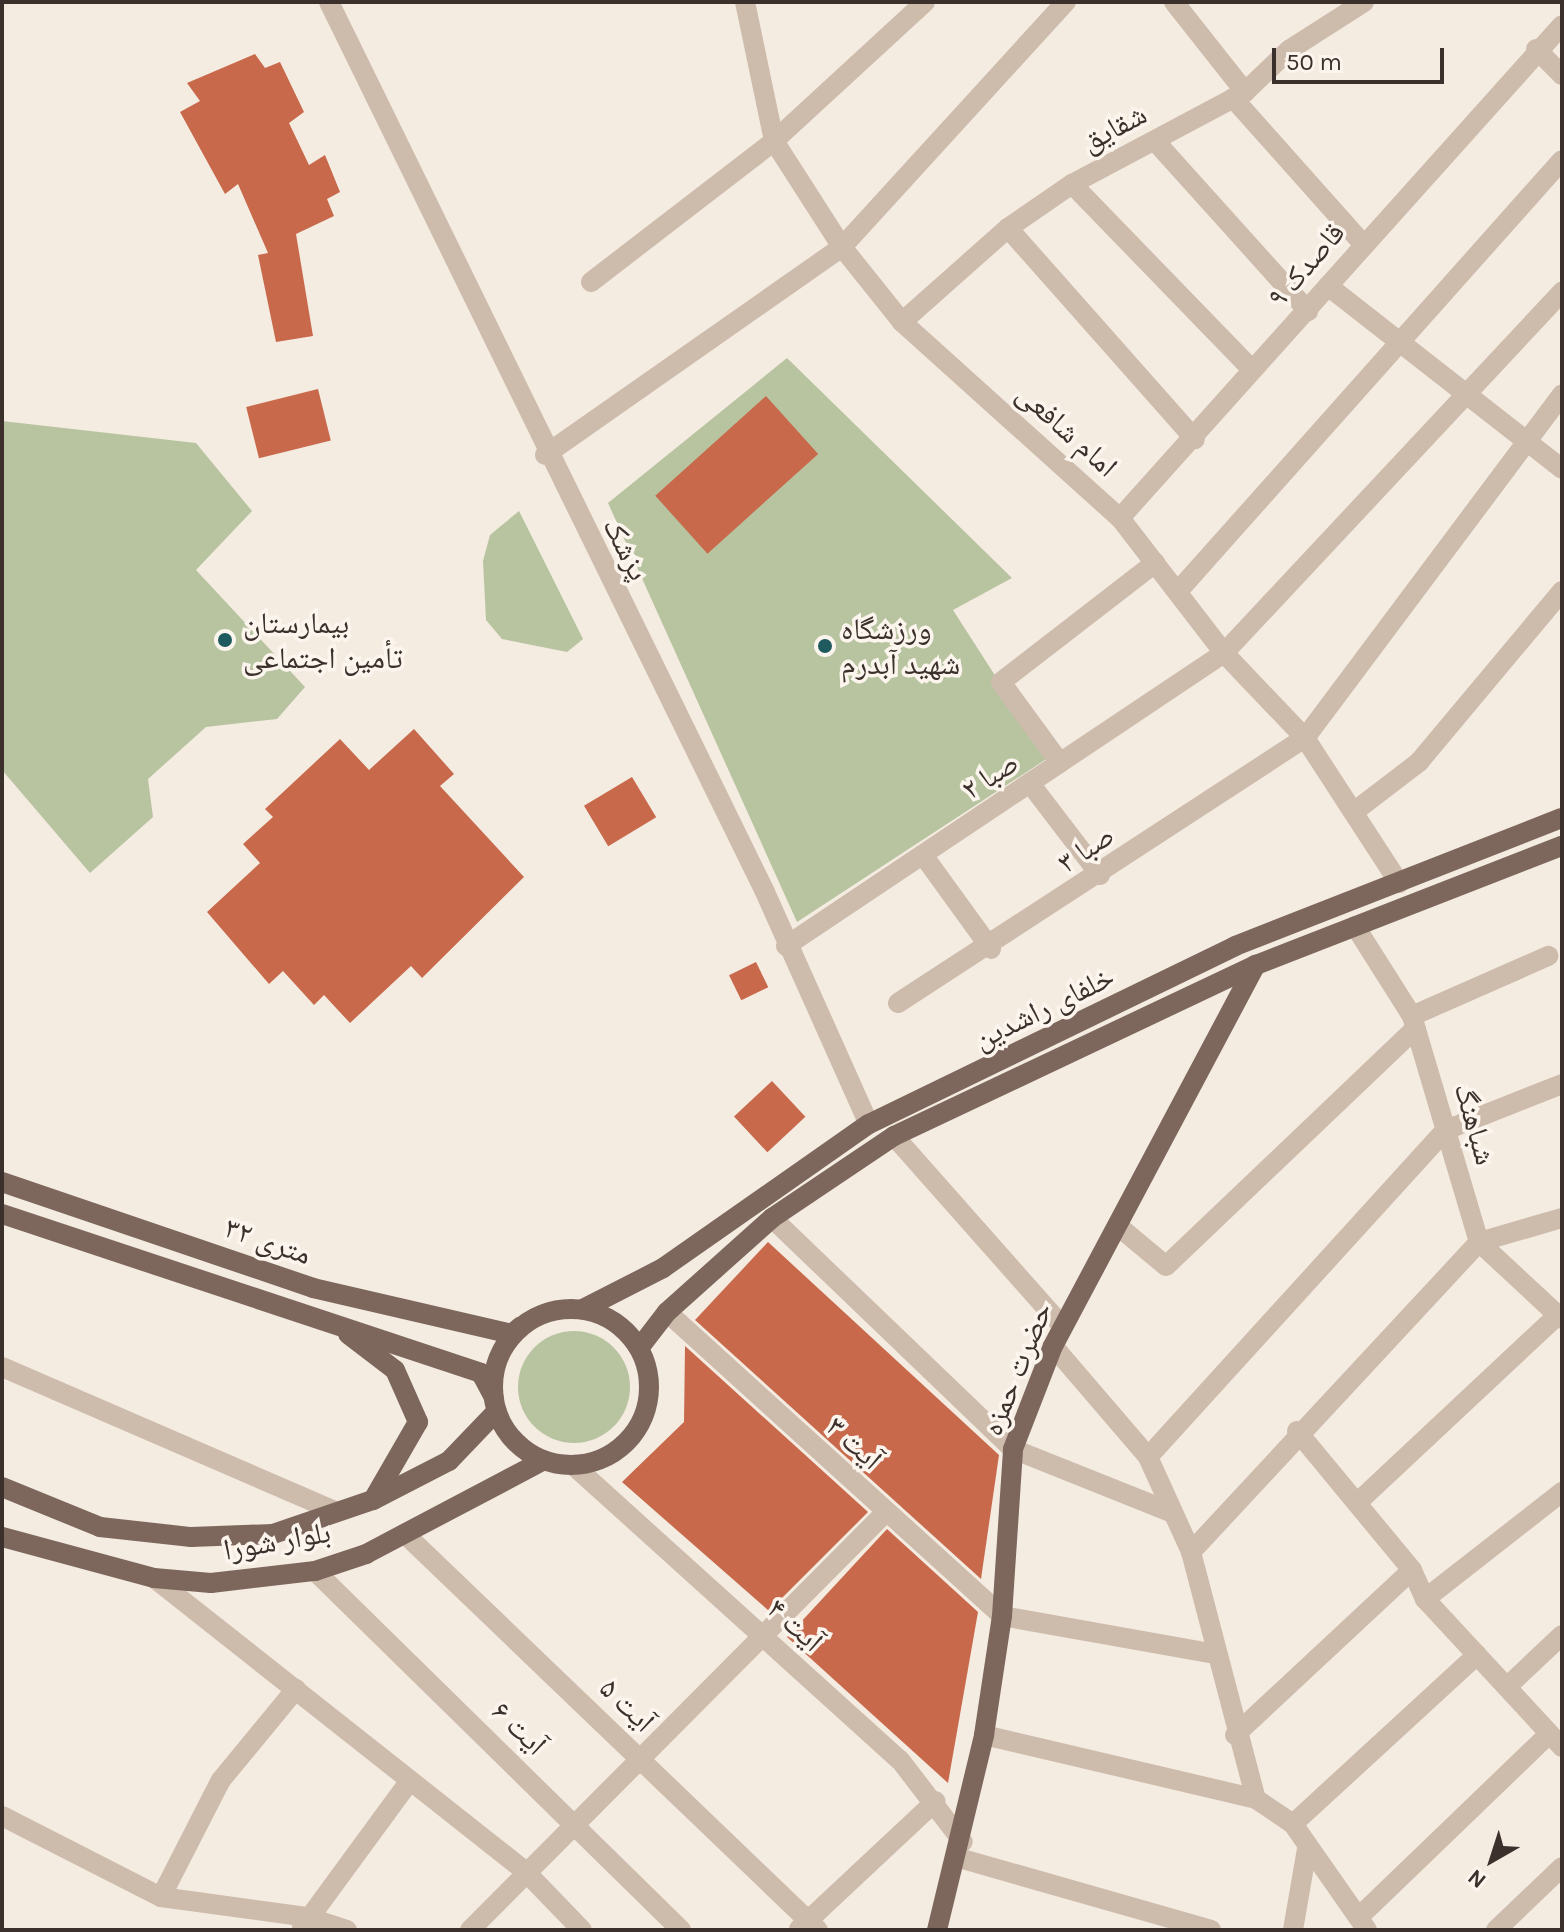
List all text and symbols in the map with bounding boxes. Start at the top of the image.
scale bar [1276,32,1448,82]
text: 50 m [1286,48,1342,76]
street label: شقایق [1075,96,1153,160]
street label: قاصدک ۹ [1260,215,1352,315]
street label: امام شافعی [1009,375,1125,485]
street label: پزشک [595,512,657,586]
place label: بیمارستان تأمین اجتماعی [243,605,403,676]
place label: ورزشگاه شهید آبدرم [841,611,960,682]
marker: بیمارستان تأمین اجتماعی [214,629,236,651]
marker: ورزشگاه شهید آبدرم [816,637,834,655]
street label: صبا ۲ [955,744,1025,808]
street label: صبا ۳ [1051,817,1121,881]
street label: خلفای راشدین [968,959,1120,1057]
street label: شباهنگ [1446,1079,1504,1169]
street label: ۳۲ متری [220,1209,316,1273]
street label: حضرت حمزه [974,1297,1060,1441]
street label: آیت ۳ [819,1409,889,1477]
street label: بلوار شورا [221,1514,333,1568]
street label: آیت ۴ [760,1591,830,1659]
street label: آیت ۵ [592,1670,662,1740]
street label: آیت ۶ [484,1693,554,1763]
north arrow [1452,1820,1532,1900]
text: N [1463,1864,1491,1894]

